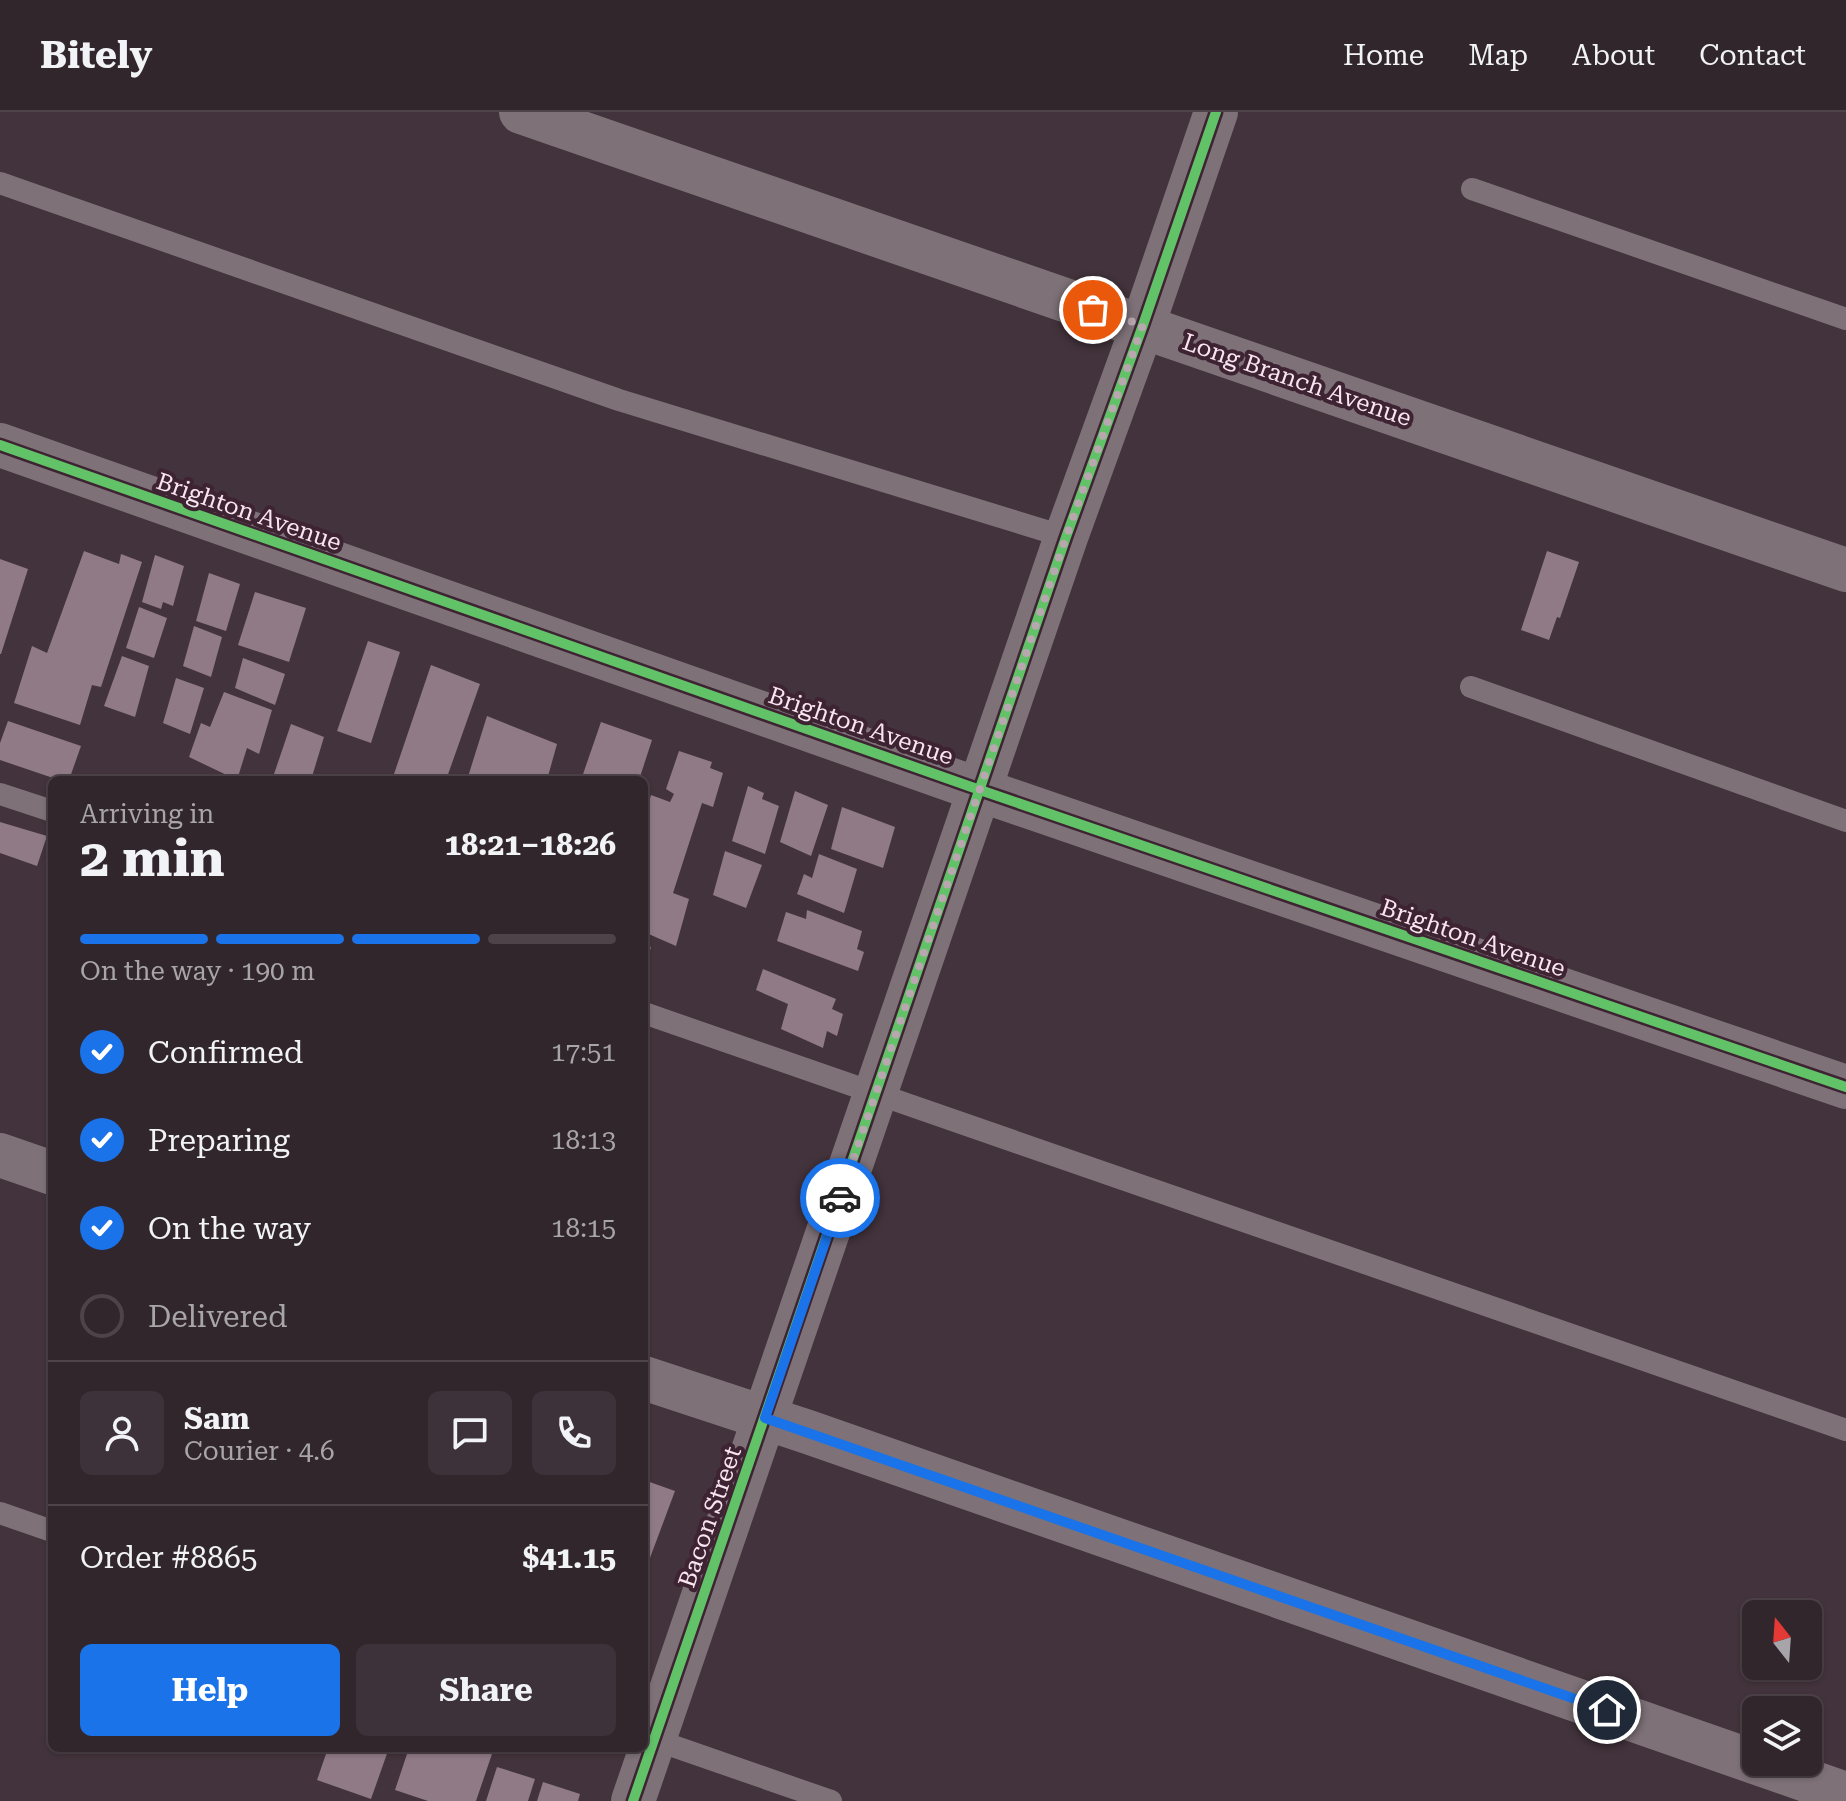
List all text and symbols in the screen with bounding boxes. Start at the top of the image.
text: Bitely [40,33,152,77]
text: Home [1343,39,1424,72]
text: Map [1468,39,1528,72]
text: About [1572,39,1655,72]
text: Contact [1699,39,1806,72]
pin [1059,276,1127,344]
icon: bag [1071,288,1115,332]
street label: Long Branch Avenue [1179,328,1415,432]
street label: Brighton Avenue [153,467,345,557]
street label: Brighton Avenue [765,681,957,771]
text: Arriving in [80,799,214,829]
text: 18:21–18:26 [444,827,616,862]
text: 2 min [80,828,225,889]
street label: Brighton Avenue [1377,893,1569,983]
text: On the way · 190 m [80,956,315,986]
icon: check [80,1030,124,1074]
text: Confirmed [148,1035,303,1070]
text: 17:51 [551,1037,616,1067]
icon: check [80,1118,124,1162]
text: Preparing [148,1123,290,1158]
text: 18:13 [551,1125,616,1155]
courier [800,1158,880,1238]
icon: car [818,1176,862,1220]
icon: check [80,1206,124,1250]
text: On the way [148,1211,311,1246]
text: 18:15 [551,1213,616,1243]
text: Delivered [148,1299,287,1334]
button: person [80,1391,164,1475]
button: chat [428,1391,512,1475]
button: phone [532,1391,616,1475]
text: Sam [184,1401,250,1436]
text: Courier · 4.6 [184,1436,334,1466]
street label: Bacon Street [673,1443,747,1591]
text: Order #8865 [80,1540,258,1575]
text: $41.15 [523,1540,616,1575]
north arrow [1742,1600,1822,1680]
map controls [1742,1600,1822,1776]
button: Help [80,1644,340,1736]
button: Share [356,1644,616,1736]
pin [1573,1676,1641,1744]
icon: home [1585,1688,1629,1732]
button: layers [1742,1696,1822,1776]

